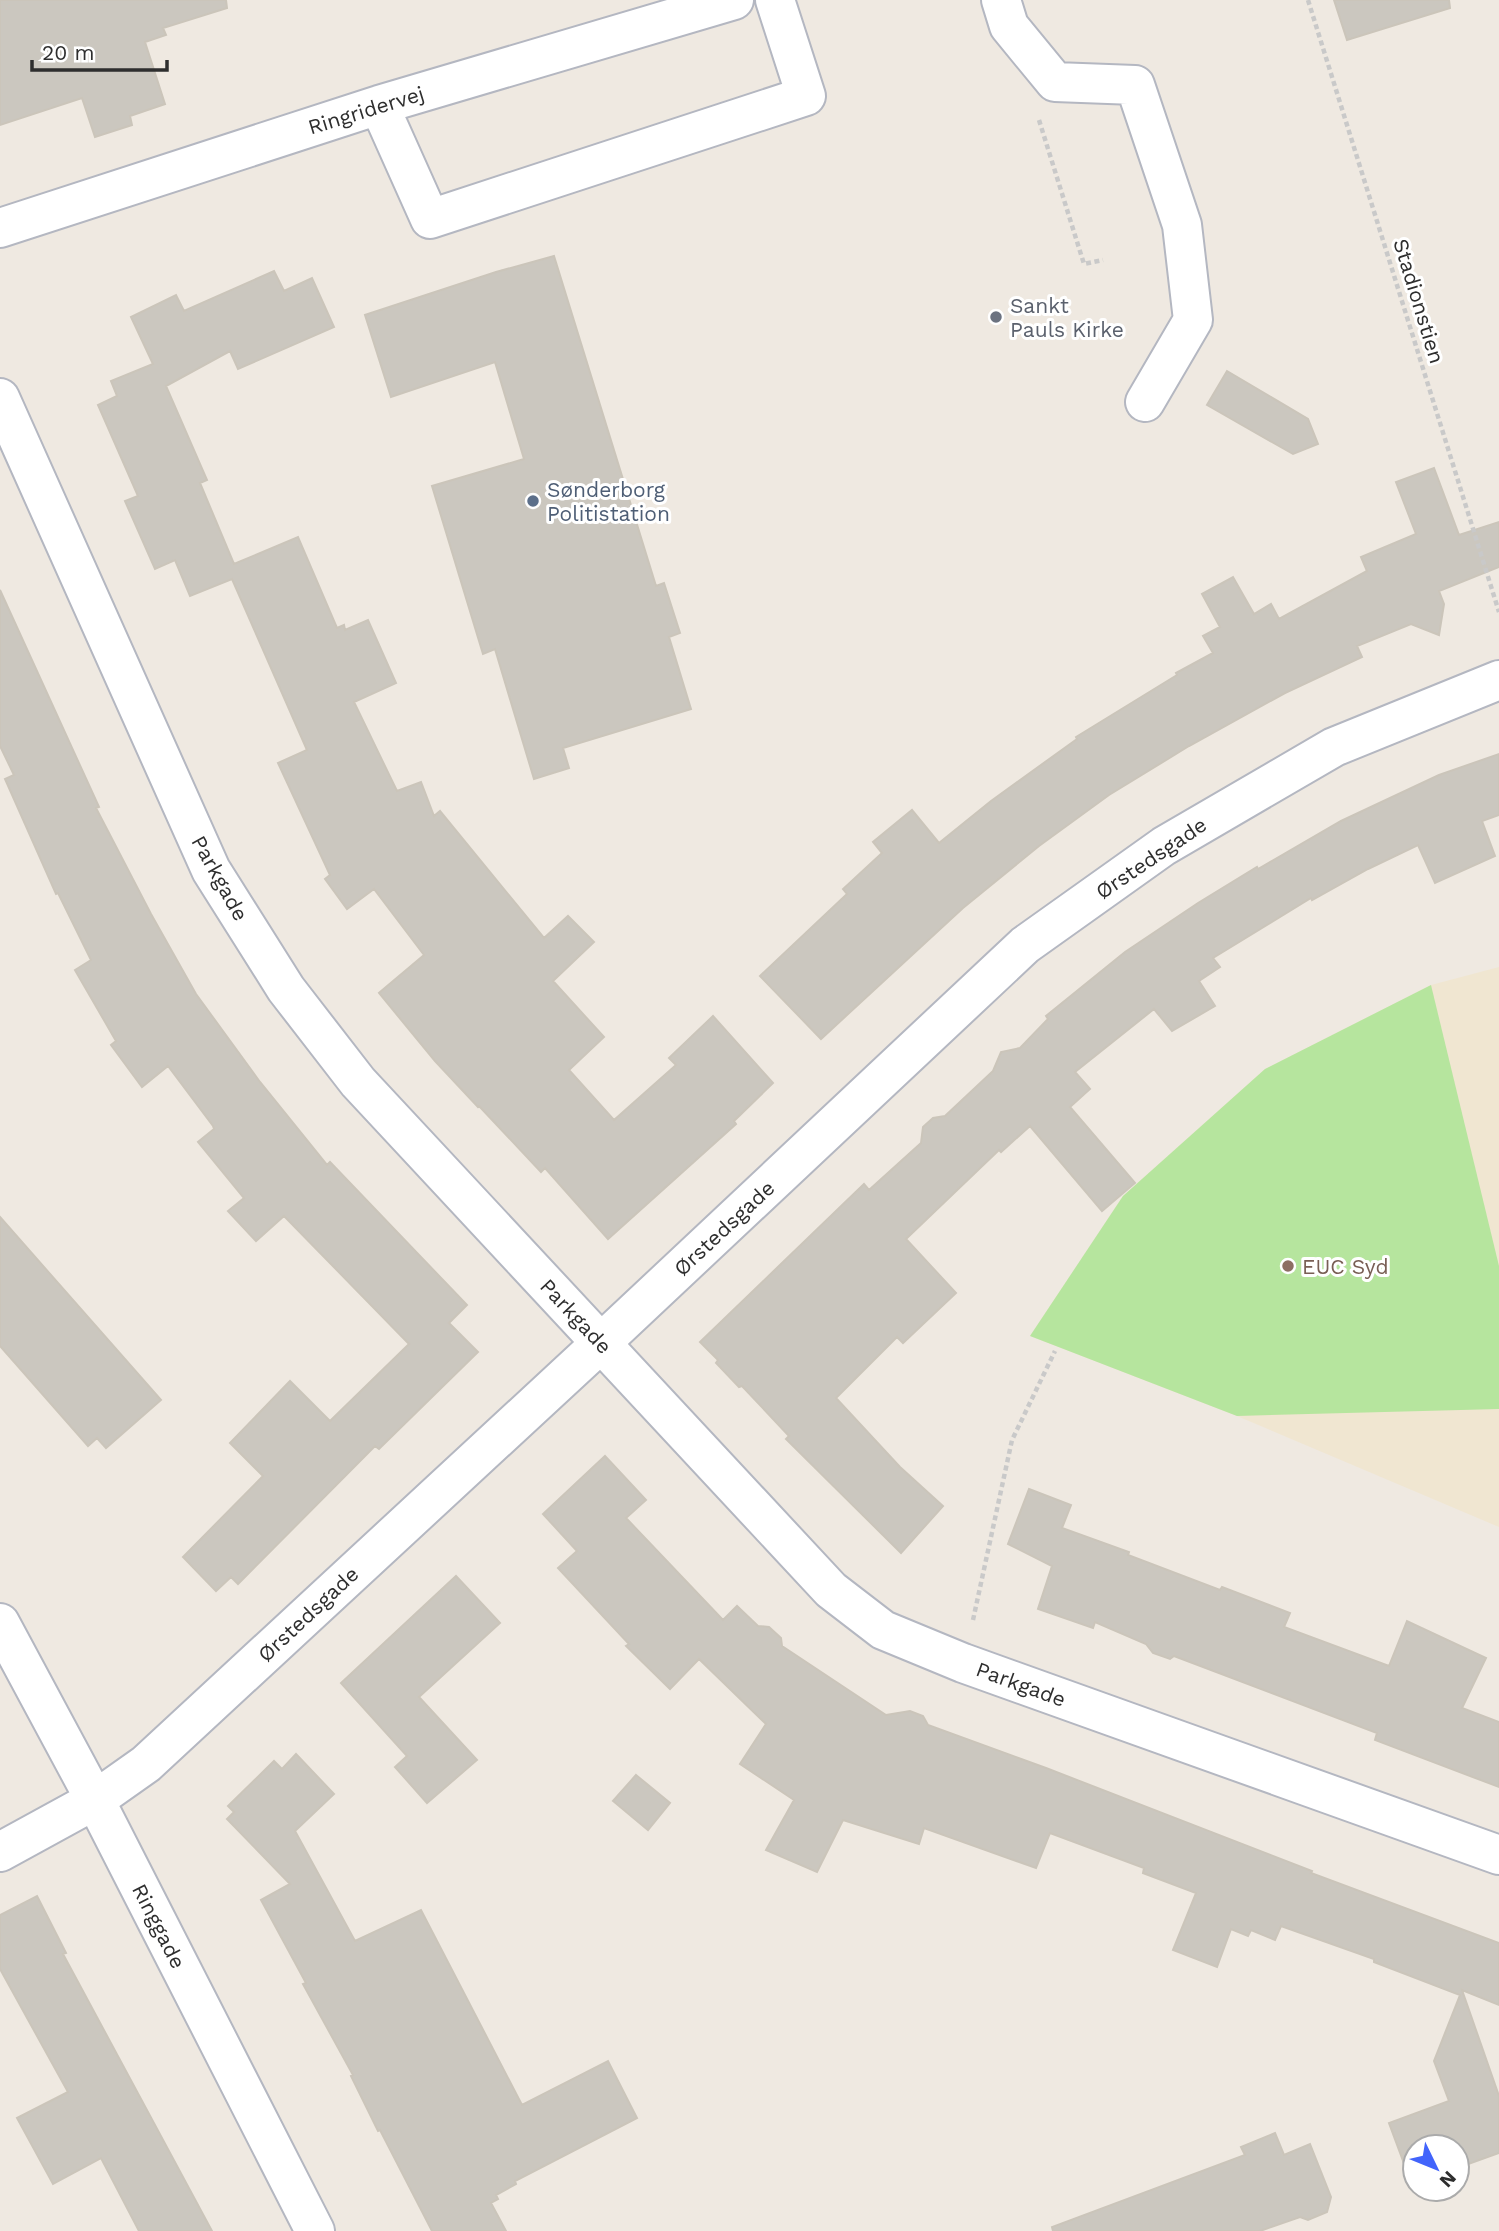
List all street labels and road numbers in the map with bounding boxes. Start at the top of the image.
street label: Ringridervej [305,80,427,140]
street label: Stadionstien [1388,236,1450,366]
street label: Ørstedsgade [1091,812,1211,904]
street label: Parkgade [186,831,254,925]
street label: Ørstedsgade [669,1175,779,1281]
street label: Parkgade [535,1273,617,1359]
street label: Ørstedsgade [253,1561,363,1667]
street label: Parkgade [973,1656,1069,1712]
street label: Ringgade [127,1879,191,1973]

